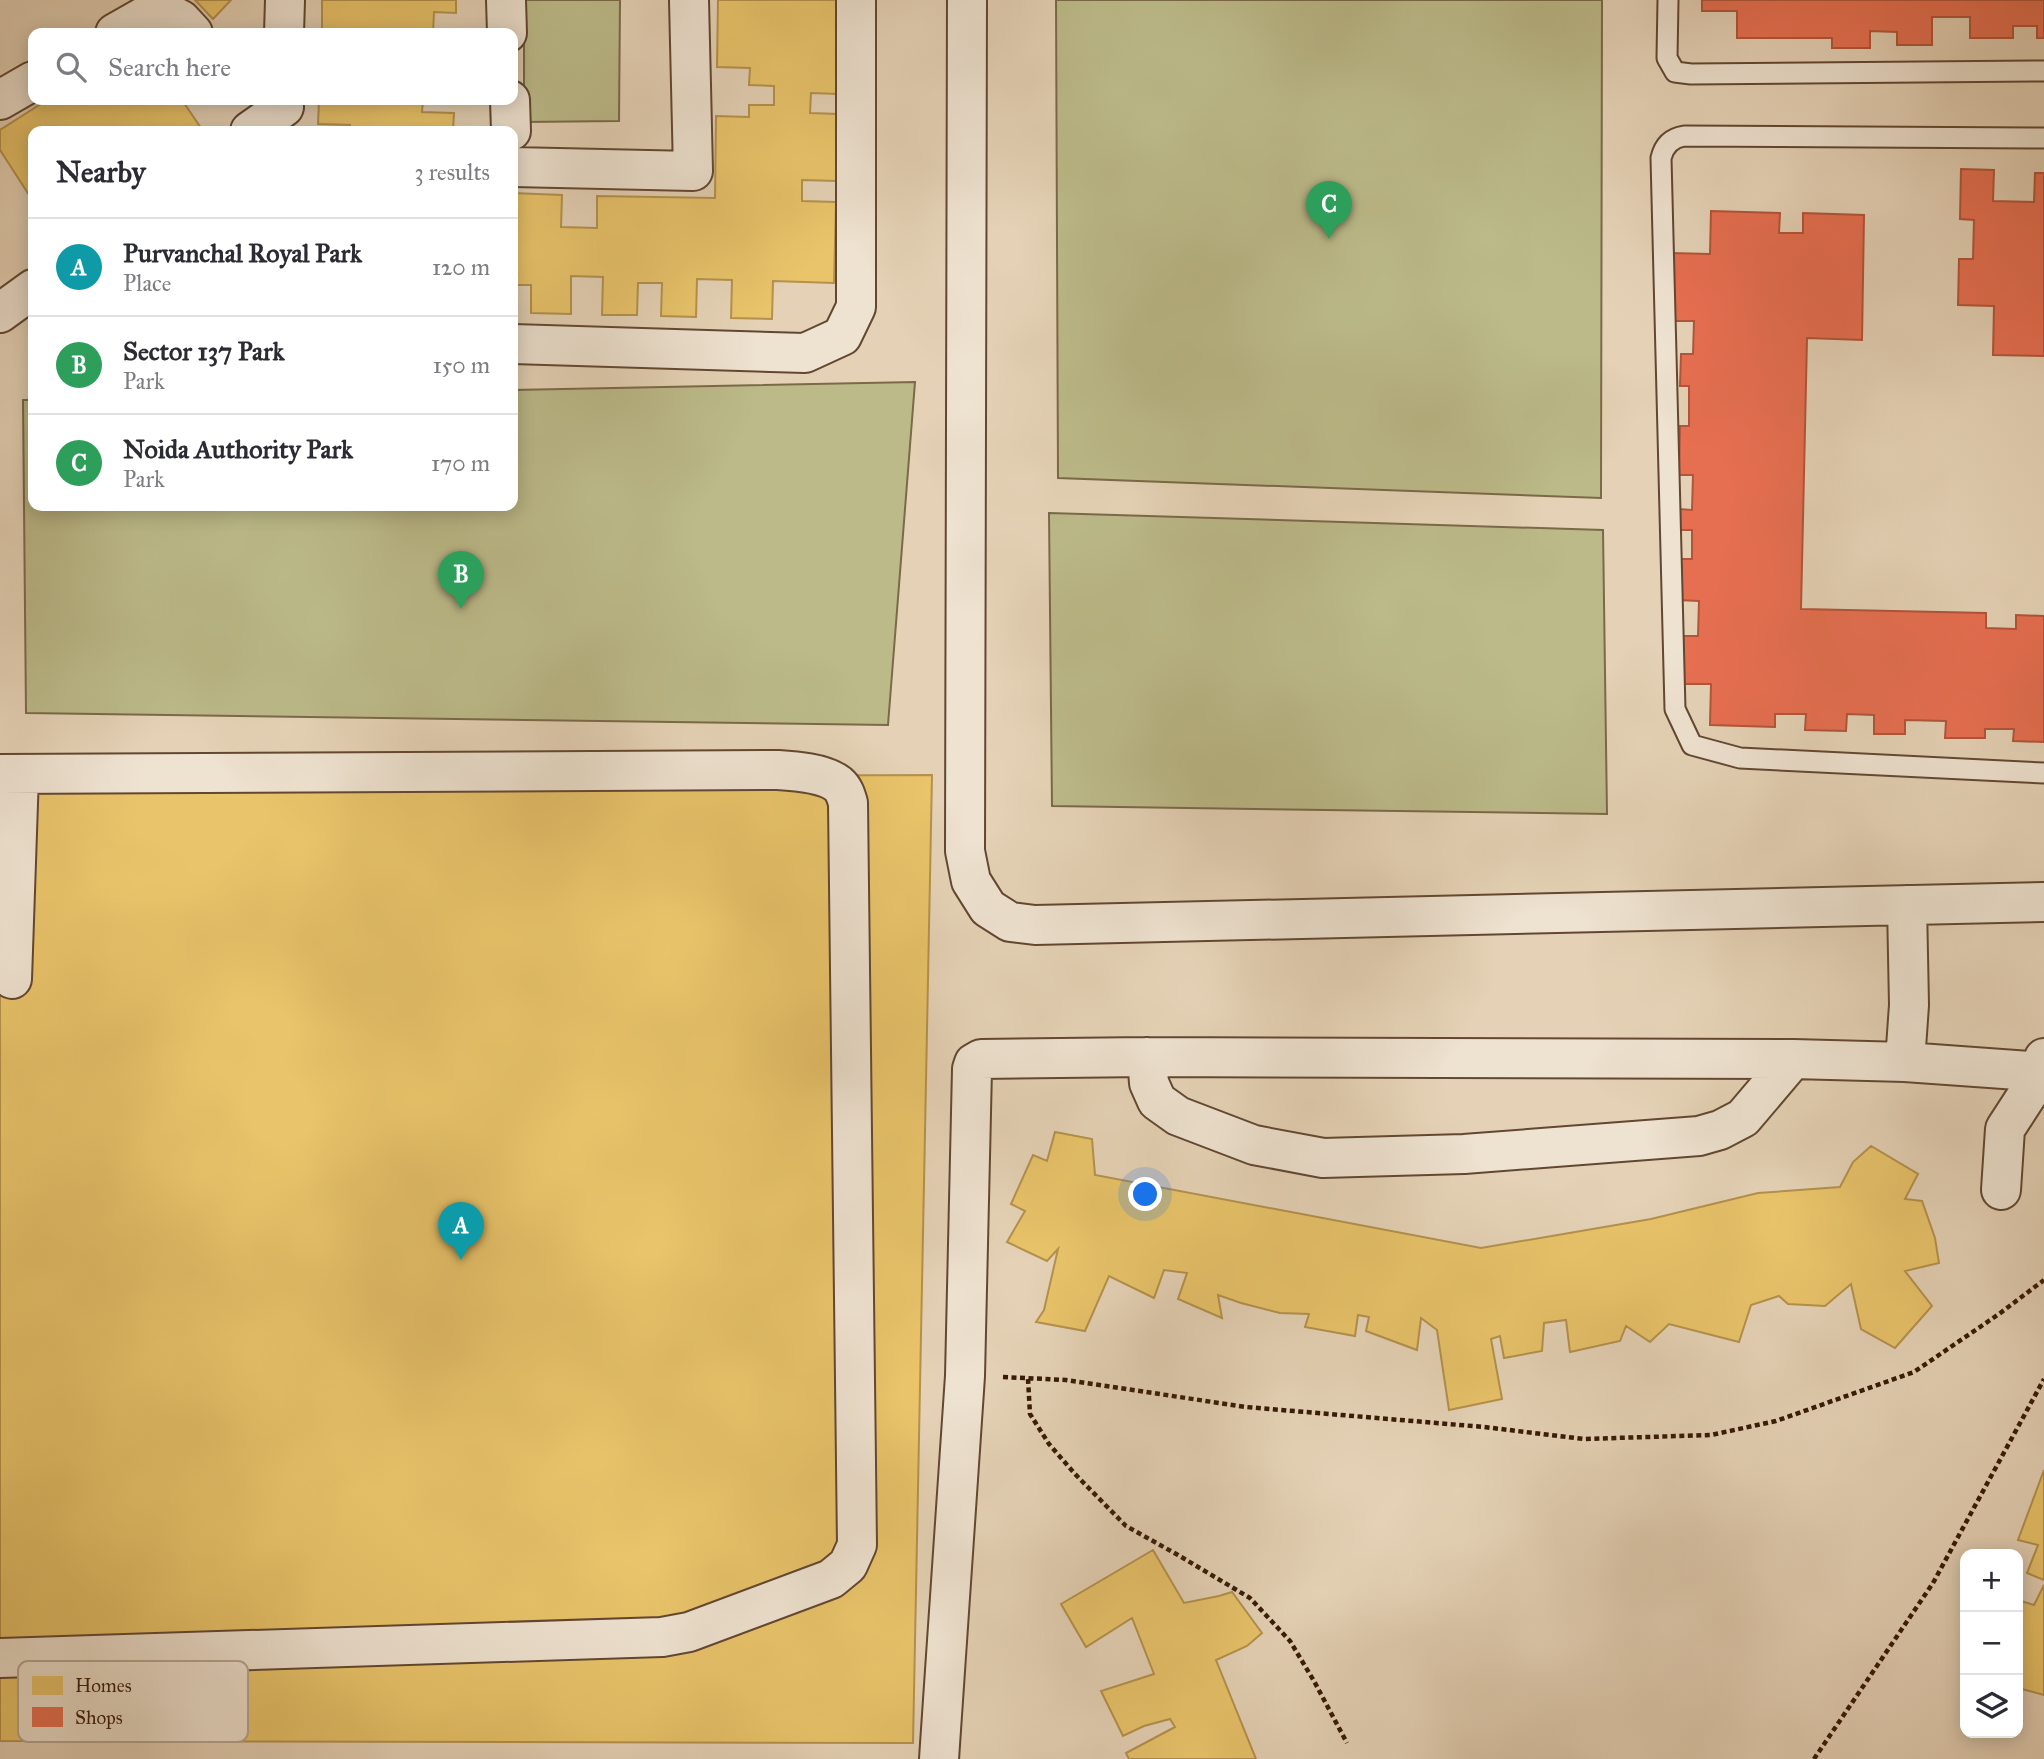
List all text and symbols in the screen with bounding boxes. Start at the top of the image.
search box [28,28,518,105]
icon: search [52,48,90,86]
text: Search here [108,51,231,83]
text: Nearby [56,154,146,190]
text: 3 results [414,158,490,186]
pin: C [1306,181,1352,239]
text: Purvanchal Royal Park [123,237,362,269]
text: A [71,253,87,281]
text: 120 m [432,253,490,281]
text: Place [123,269,171,297]
text: Sector 137 Park [123,335,285,367]
text: B [71,351,87,379]
text: 150 m [433,351,490,379]
text: Park [123,367,165,395]
text: Noida Authority Park [123,433,353,465]
text: C [71,449,87,477]
text: 170 m [431,449,490,477]
text: Park [123,465,165,493]
pin: B [438,551,484,609]
your location [1128,1177,1162,1211]
pin: A [438,1202,484,1260]
map controls [1960,1549,2023,1738]
button: + [1960,1549,2023,1612]
button: − [1960,1612,2023,1675]
legend [18,1661,248,1742]
text: Homes [75,1674,132,1697]
button: layers [1960,1675,2023,1738]
text: Shops [75,1706,123,1729]

